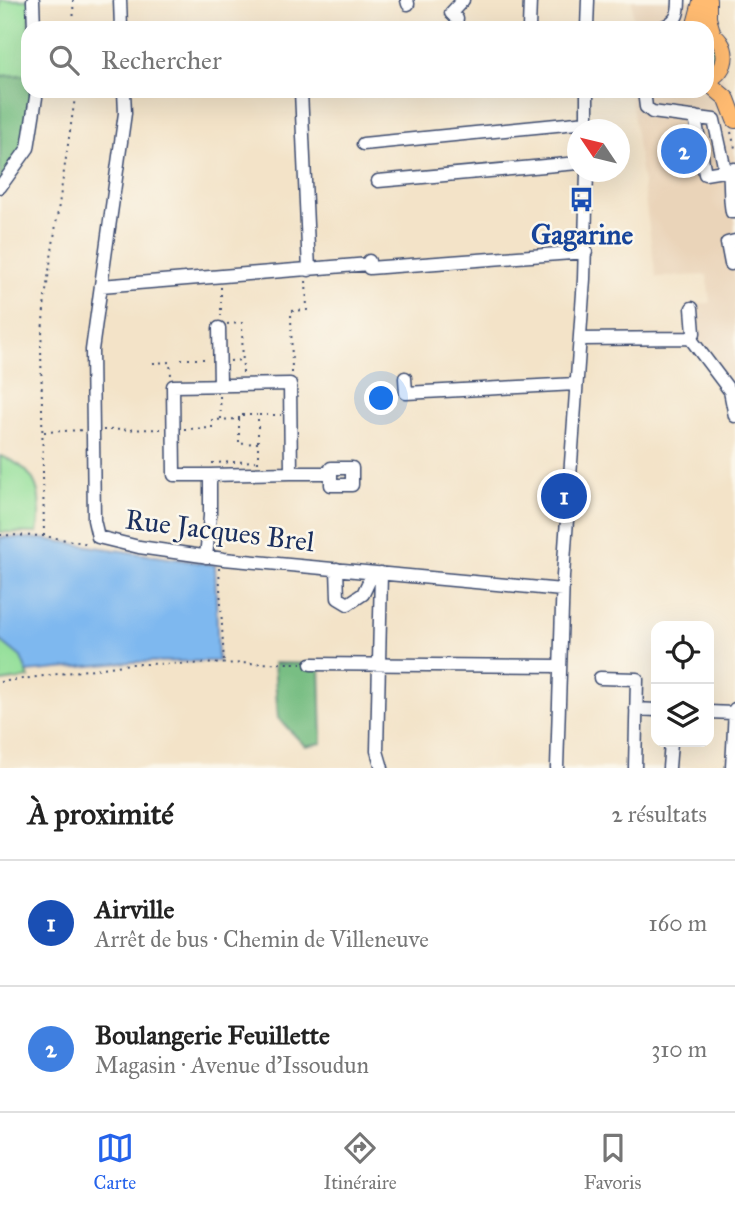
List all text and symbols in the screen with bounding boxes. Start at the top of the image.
search box [21,21,714,98]
icon: search [45,41,83,79]
text: Rechercher [101,44,222,76]
north arrow [567,119,630,182]
pin: 2 [661,125,707,177]
bus stop icon: Gagarine [568,186,596,214]
place label: Gagarine [531,217,633,252]
your location [364,381,398,415]
pin: 1 [541,470,587,522]
street label: Rue Jacques Brel [123,502,317,560]
map controls [651,621,714,747]
button: locate [651,621,714,684]
button: layers [651,684,714,747]
text: À proximité [28,796,174,832]
text: 2 résultats [611,800,707,828]
text: Airville [95,893,174,925]
text: 1 [46,909,56,937]
text: 160 m [649,909,707,937]
text: Arrêt de bus · Chemin de Villeneuve [95,925,429,953]
text: Boulangerie Feuillette [95,1019,330,1051]
text: 2 [45,1035,57,1063]
text: 310 m [651,1035,707,1063]
text: Magasin · Avenue d'Issoudun [95,1051,369,1079]
tab: Carte [94,1129,136,1194]
tab: Itinéraire [323,1129,397,1194]
tab: Favoris [584,1129,641,1194]

